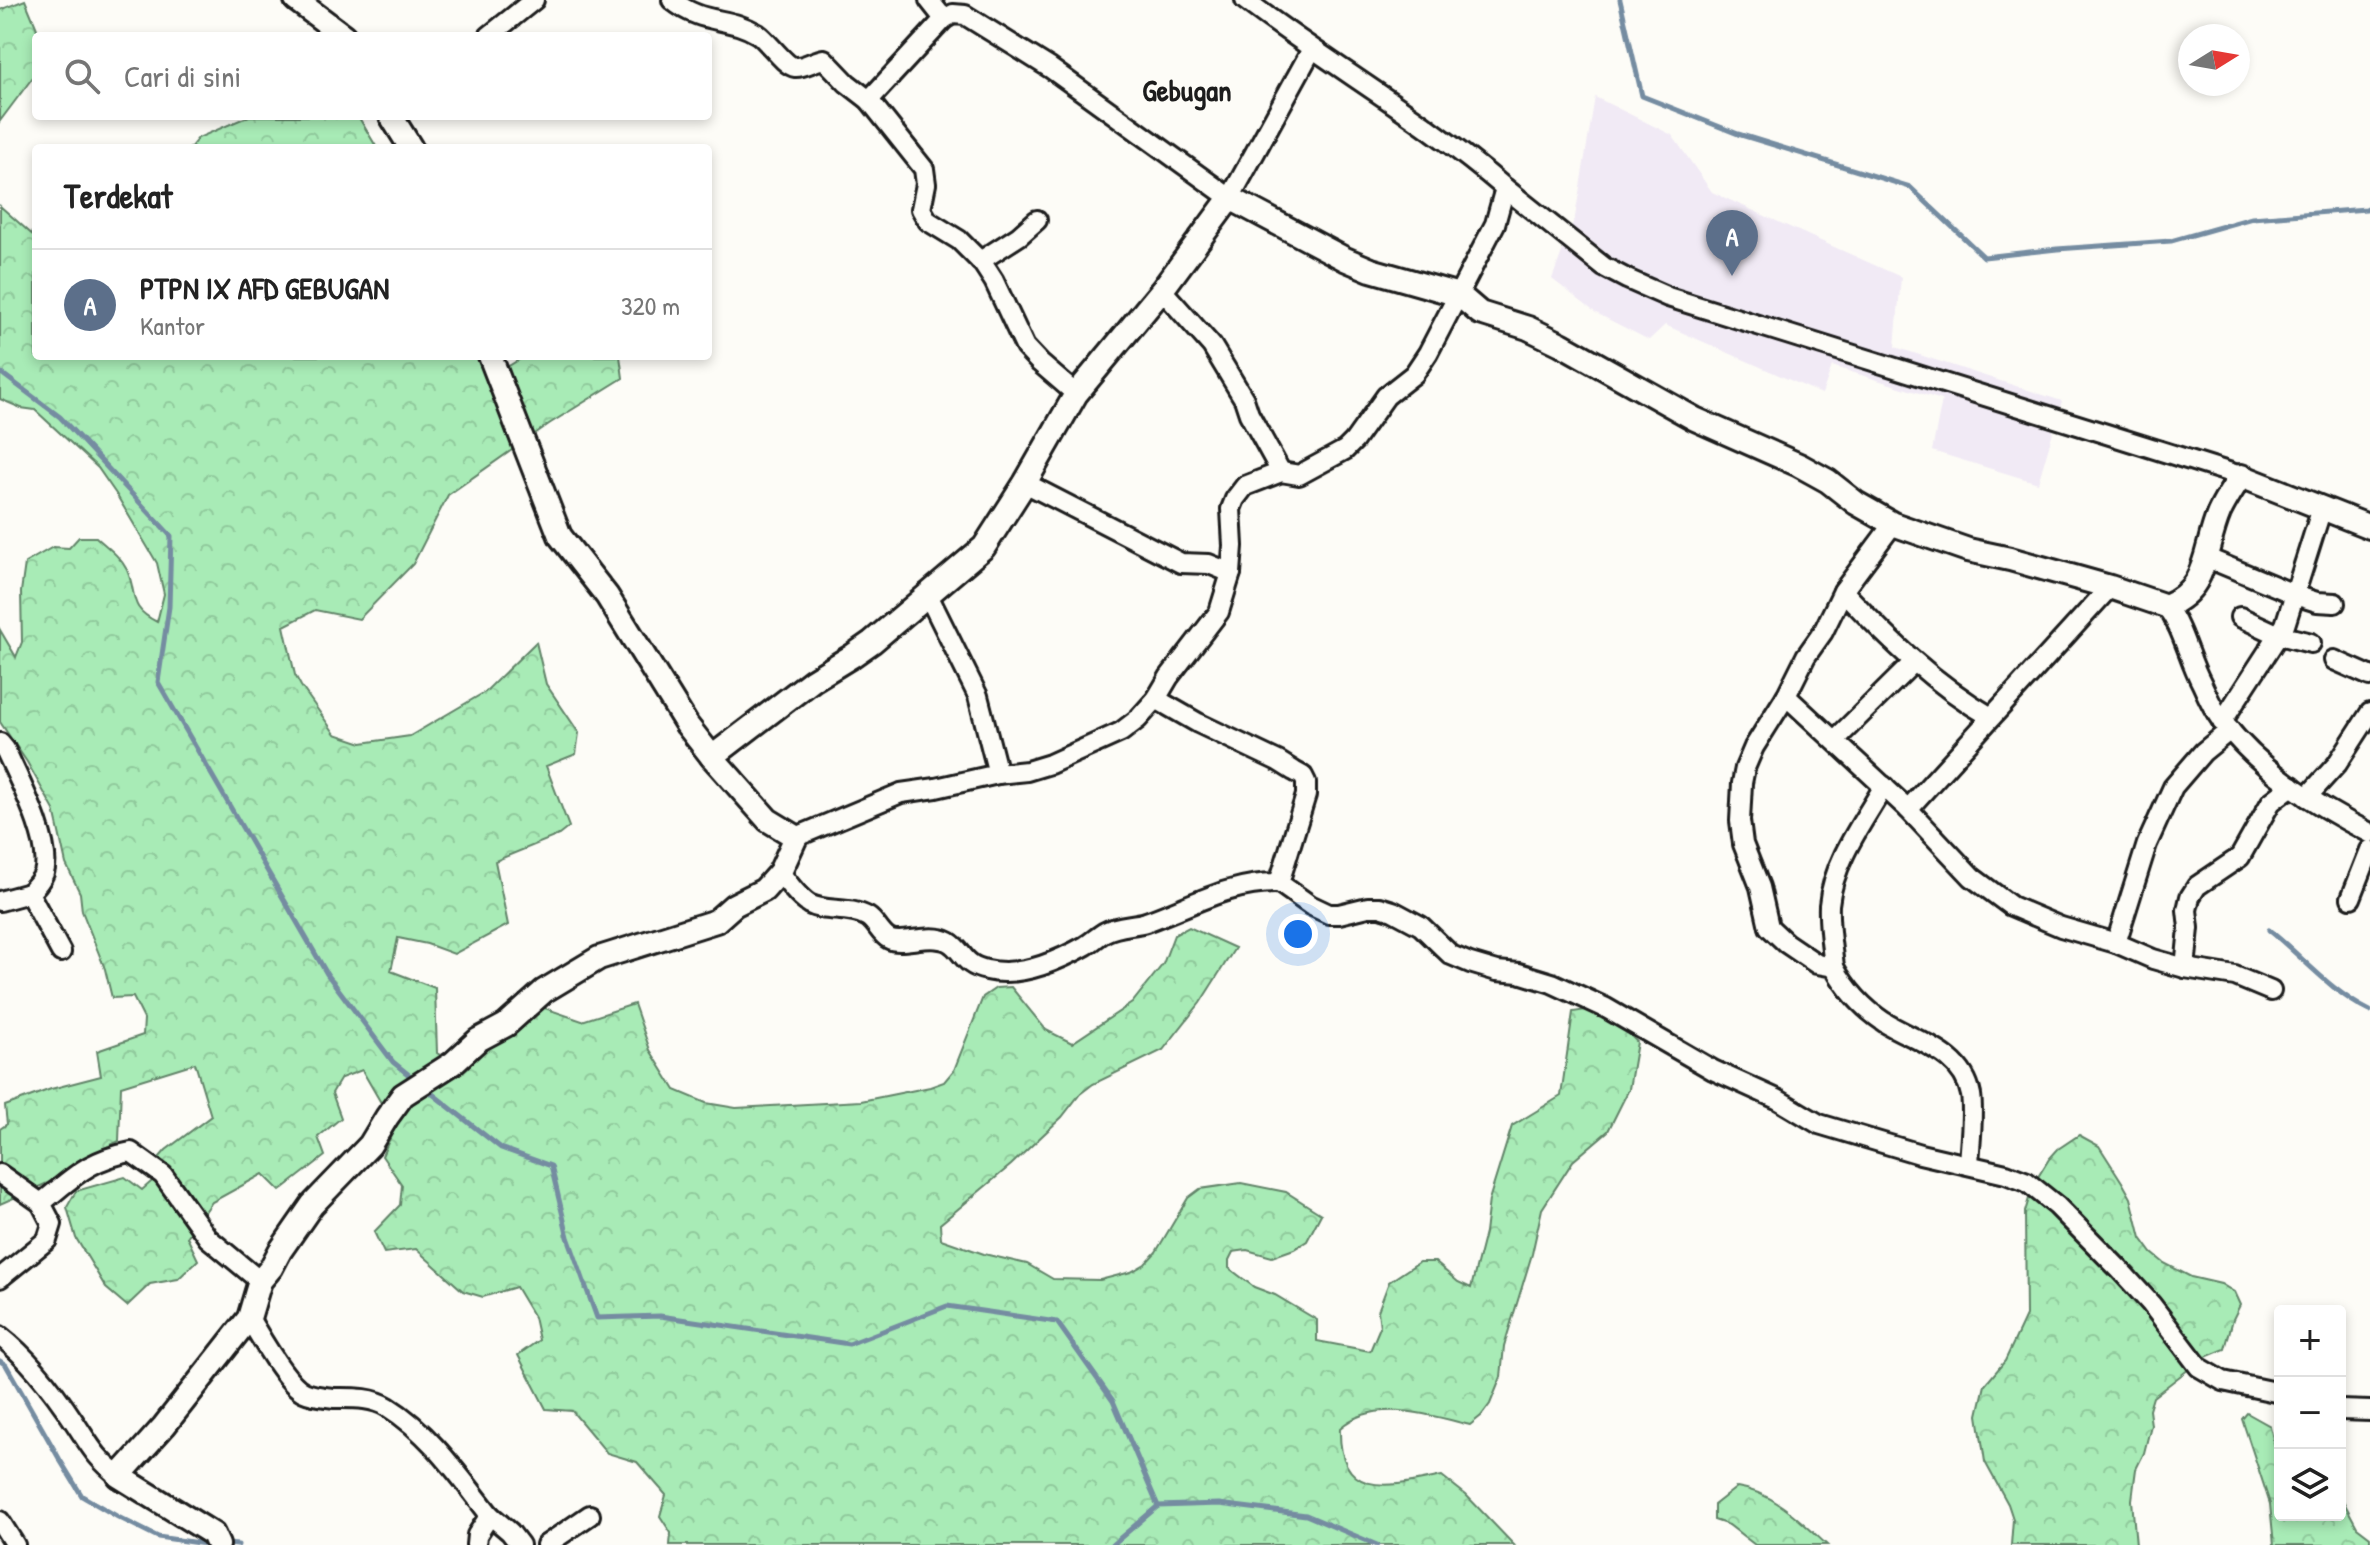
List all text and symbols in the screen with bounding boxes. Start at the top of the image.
north arrow [2178,24,2250,96]
search box [32,32,712,120]
icon: search [60,54,104,98]
text: Cari di sini [124,56,241,96]
district label: Gebugan [1142,70,1232,111]
text: Terdekat [64,173,172,219]
pin: A [1706,210,1758,276]
text: PTPN IX AFD GEBUGAN [140,268,389,308]
text: A [84,288,96,323]
text: 320 m [621,288,680,323]
text: Kantor [140,308,205,343]
your location [1278,914,1318,954]
map controls [2274,1305,2346,1521]
button: + [2274,1305,2346,1377]
button: − [2274,1377,2346,1449]
button: layers [2274,1449,2346,1521]

